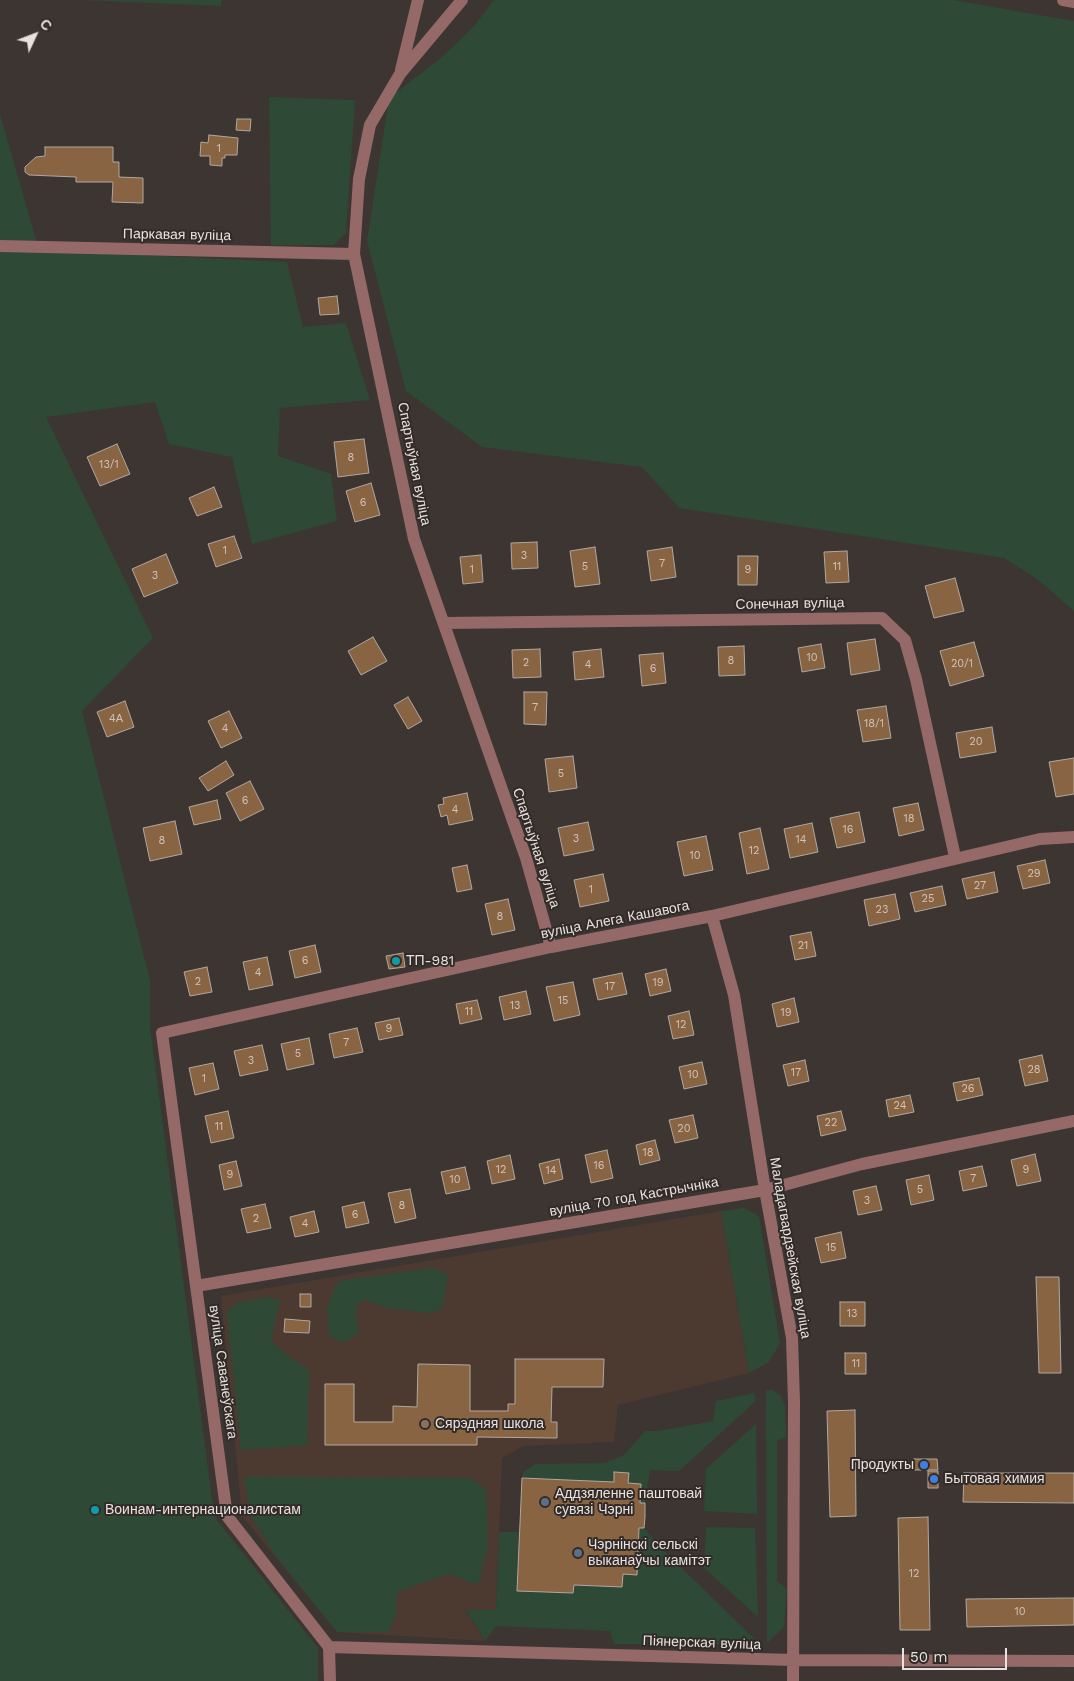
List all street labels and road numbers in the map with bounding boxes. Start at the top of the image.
street label: Паркавая вуліца [123,226,231,244]
street label: Спартыўная вуліца [394,401,434,527]
street label: Сонечная вуліца [735,595,845,613]
street label: Спартыўная вуліца [509,786,563,910]
street label: вуліца Алега Кашавога [539,897,691,943]
street label: Маладагвардзейская вуліца [766,1156,814,1340]
street label: вуліца 70 год Кастрычніка [548,1174,720,1220]
street label: вуліца Саванеўскага [205,1304,241,1440]
street label: Піянерская вуліца [642,1633,762,1653]

